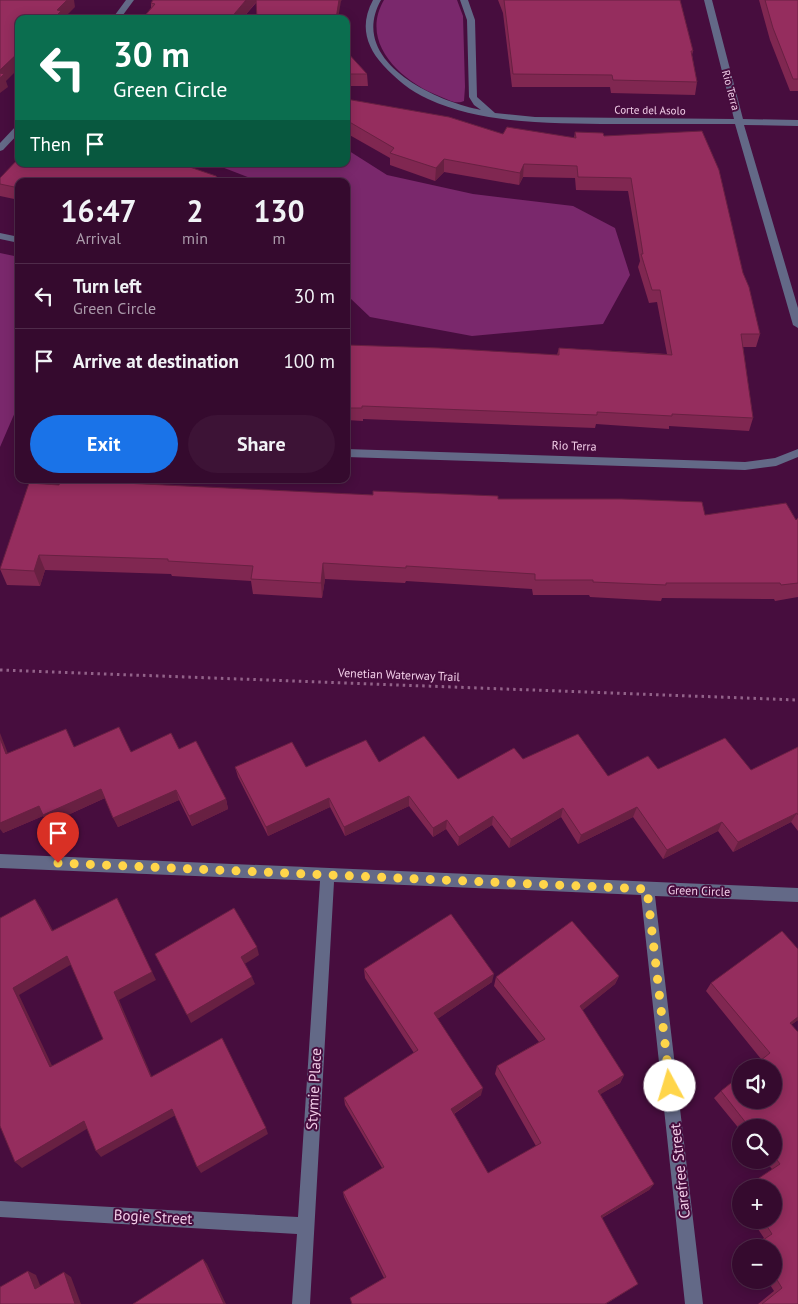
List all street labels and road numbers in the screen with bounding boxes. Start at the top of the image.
street label: Rio Terra [719,68,743,112]
street label: Corte del Asolo [614,102,686,118]
street label: Rio Terra [551,437,597,454]
street label: Venetian Waterway Trail [337,665,461,684]
street label: Green Circle [668,882,730,899]
street label: Stymie Place [302,1047,325,1130]
street label: Carefree Street [665,1122,694,1220]
street label: Bogie Street [113,1205,193,1228]

